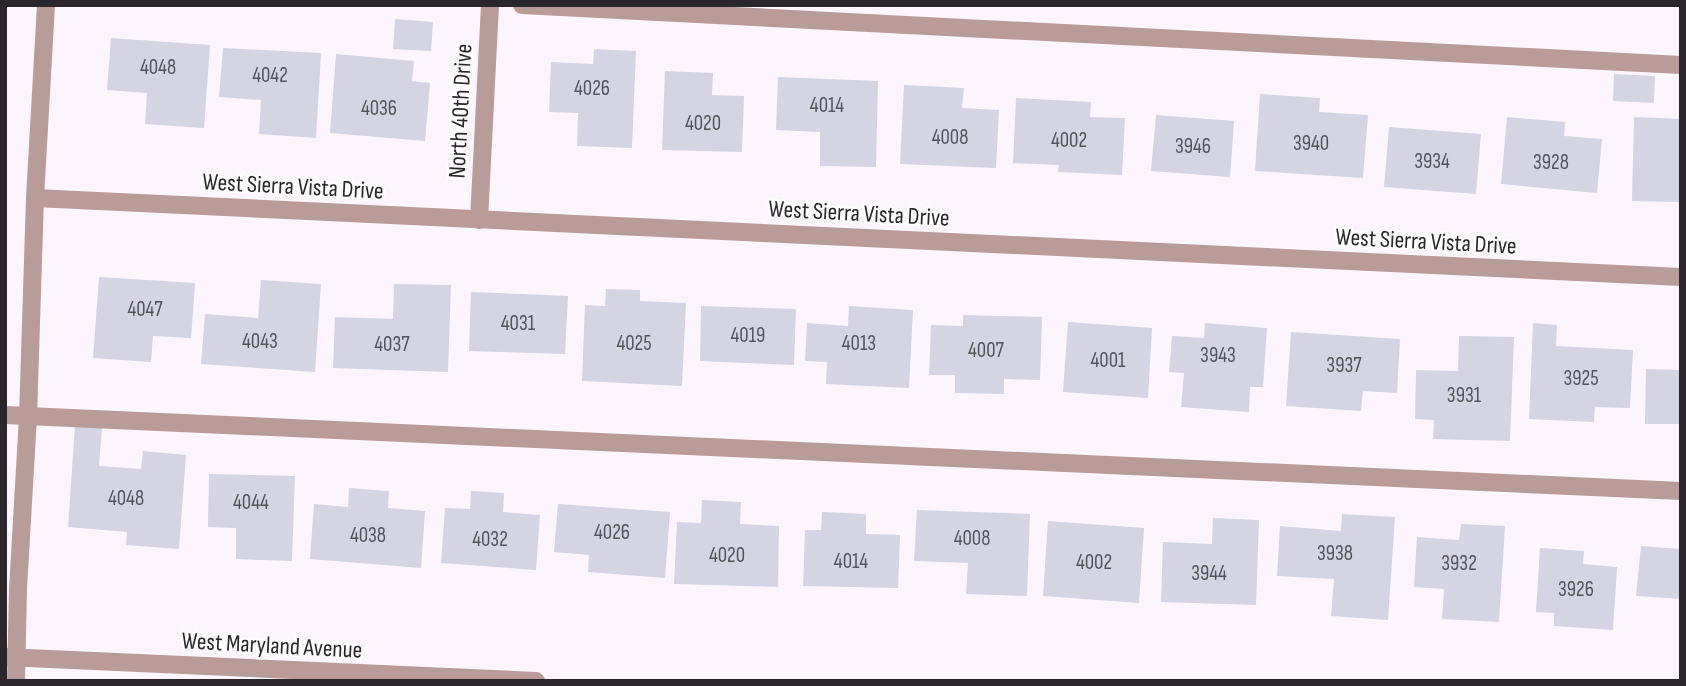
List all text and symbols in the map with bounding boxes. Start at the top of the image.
street label: North 40th Drive [442,43,479,179]
house number: 4048 [140,55,176,80]
house number: 4042 [252,63,288,88]
house number: 4026 [574,76,610,101]
house number: 4014 [810,93,844,118]
house number: 4036 [361,96,397,121]
house number: 4020 [685,111,721,136]
house number: 4008 [932,125,968,150]
house number: 4002 [1051,128,1087,153]
house number: 3940 [1293,131,1329,156]
house number: 3946 [1175,134,1211,159]
house number: 3934 [1414,149,1450,174]
house number: 3928 [1533,150,1569,175]
street label: West Sierra Vista Drive [202,167,384,206]
street label: West Sierra Vista Drive [768,194,950,233]
street label: West Sierra Vista Drive [1335,222,1517,261]
house number: 4047 [127,297,163,322]
house number: 4031 [501,311,536,336]
house number: 4019 [731,323,765,348]
house number: 4043 [242,329,278,354]
house number: 4025 [616,331,652,356]
house number: 4013 [842,331,876,356]
house number: 4037 [374,332,410,357]
house number: 4007 [968,338,1005,363]
house number: 3943 [1200,343,1236,368]
house number: 4001 [1091,348,1126,373]
house number: 3937 [1326,353,1362,378]
house number: 3925 [1563,366,1599,391]
house number: 3931 [1447,383,1482,408]
house number: 4048 [108,486,144,511]
house number: 4044 [233,490,269,515]
house number: 4026 [594,520,630,545]
house number: 4038 [350,523,386,548]
house number: 4008 [954,526,990,551]
house number: 4032 [472,527,508,552]
house number: 3938 [1317,541,1353,566]
house number: 4020 [709,543,745,568]
house number: 4014 [834,549,868,574]
house number: 4002 [1076,550,1112,575]
house number: 3932 [1441,551,1477,576]
house number: 3944 [1191,561,1227,586]
house number: 3926 [1558,577,1594,602]
street label: West Maryland Avenue [181,626,363,665]

